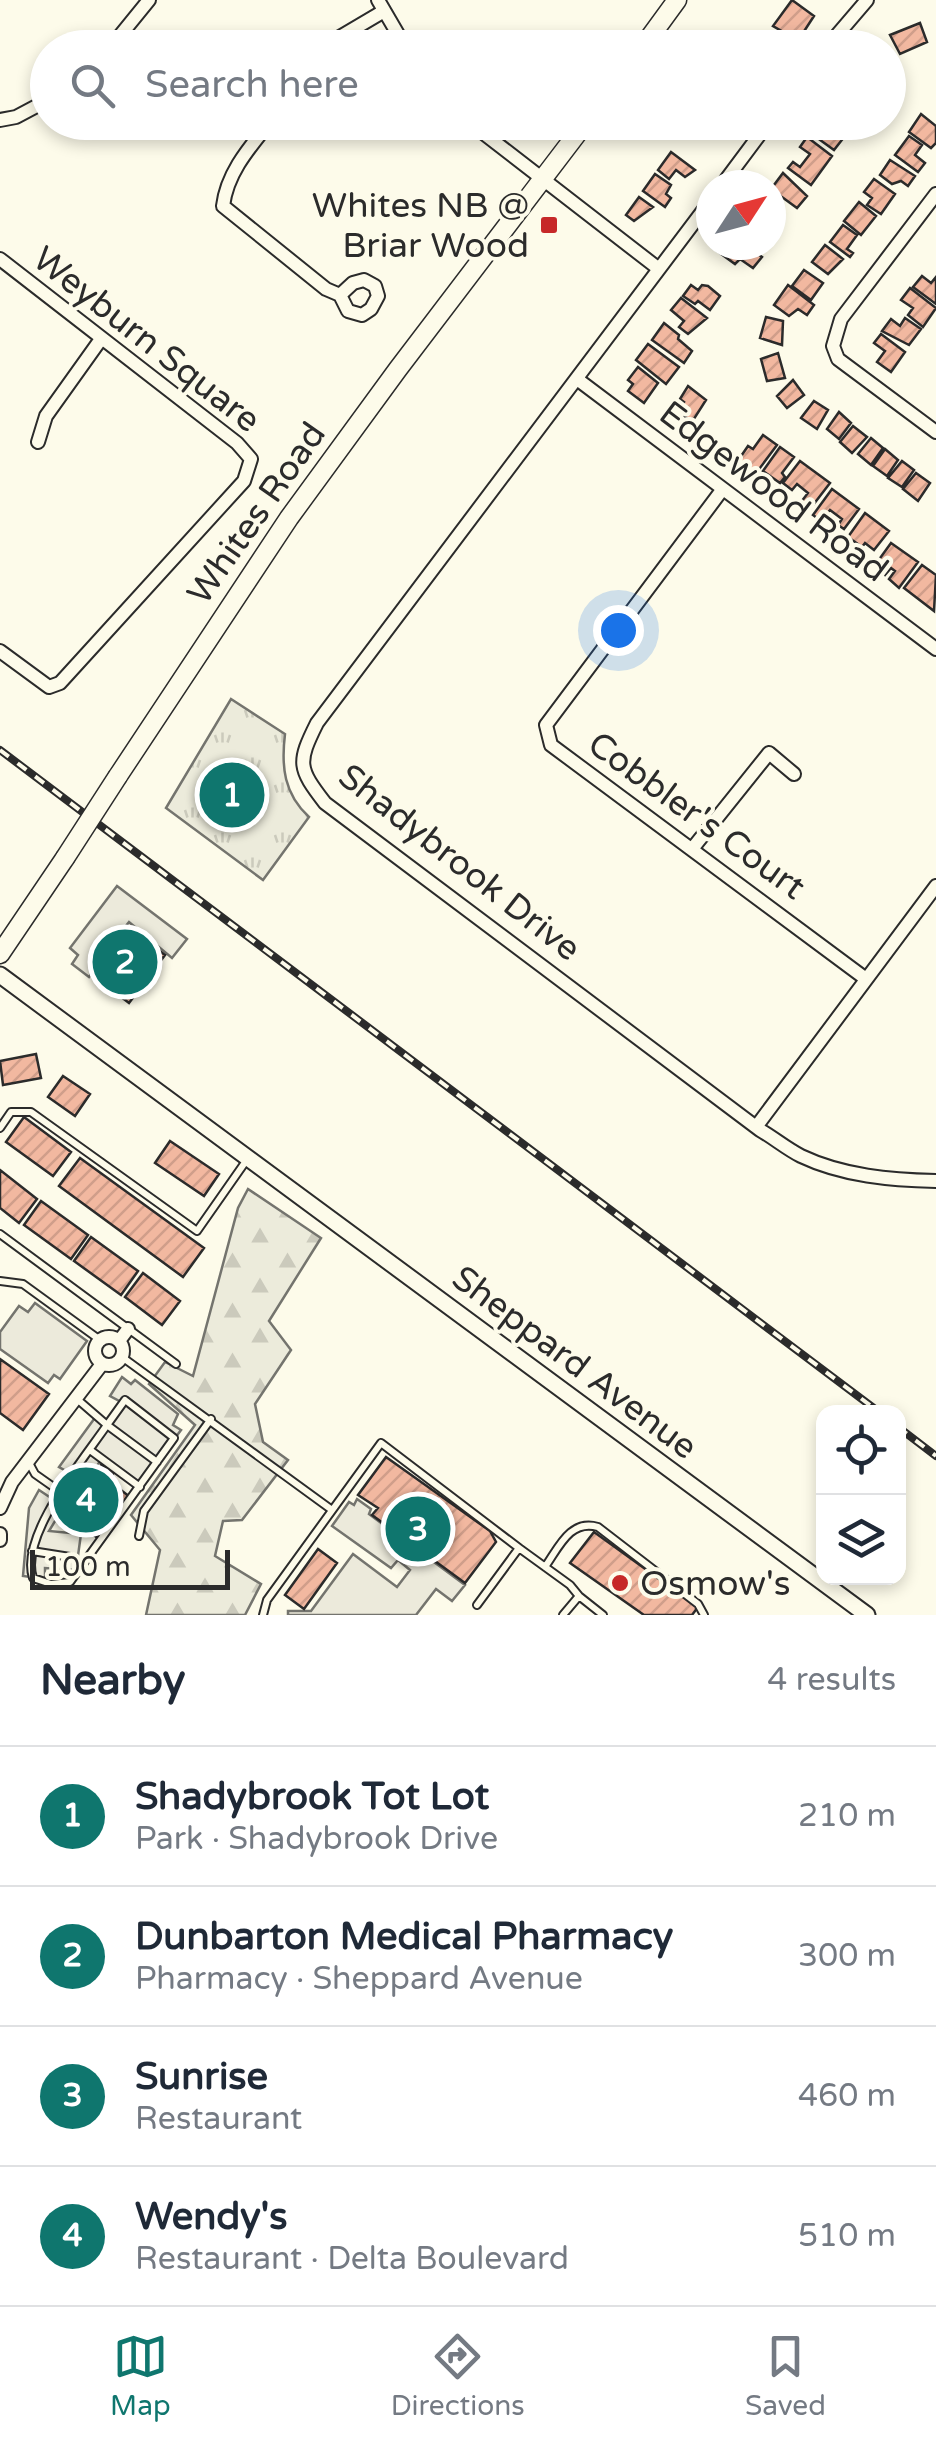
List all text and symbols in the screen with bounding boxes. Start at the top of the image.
search box [30,30,906,140]
icon: search [65,58,120,113]
text: Search here [145,62,359,108]
north arrow [696,170,786,260]
place label: Whites NB @ Briar Wood [312,185,529,267]
marker: Whites NB @ Briar Wood [538,214,560,236]
street label: Weyburn Square [24,238,268,442]
street label: Edgewood Road [651,392,896,591]
street label: Whites Road [179,415,335,613]
your location [593,605,644,656]
street label: Cobbler's Court [580,723,813,909]
street label: Shadybrook Drive [330,755,589,970]
pin: 1 [200,758,264,832]
pin: 2 [92,924,158,1000]
street label: Sheppard Avenue [444,1257,705,1469]
map controls [816,1405,906,1585]
button: locate [816,1405,906,1495]
pin: 4 [54,1462,118,1538]
pin: 3 [386,1492,450,1566]
button: layers [816,1495,906,1585]
scale bar [30,1545,230,1590]
text: 100 m [45,1550,131,1584]
place label: Osmow's [640,1563,790,1605]
marker: Osmow's [609,1572,631,1594]
text: Nearby [40,1655,185,1706]
text: 4 results [767,1661,896,1699]
text: Shadybrook Tot Lot [135,1774,489,1820]
text: 1 [62,1797,83,1835]
text: 210 m [798,1797,896,1835]
text: Park · Shadybrook Drive [135,1820,498,1858]
text: Dunbarton Medical Pharmacy [135,1914,673,1960]
text: 2 [62,1937,83,1975]
text: 300 m [798,1937,896,1975]
text: Pharmacy · Sheppard Avenue [135,1960,583,1998]
text: Sunrise [135,2054,268,2100]
text: 3 [62,2077,83,2115]
text: 460 m [798,2077,896,2115]
text: Restaurant [135,2100,302,2138]
text: Wendy's [135,2194,287,2240]
text: 4 [62,2217,83,2255]
text: 510 m [798,2217,896,2255]
text: Restaurant · Delta Boulevard [135,2240,569,2278]
tab: Map [110,2329,171,2423]
tab: Directions [391,2329,525,2423]
tab: Saved [745,2329,826,2423]

